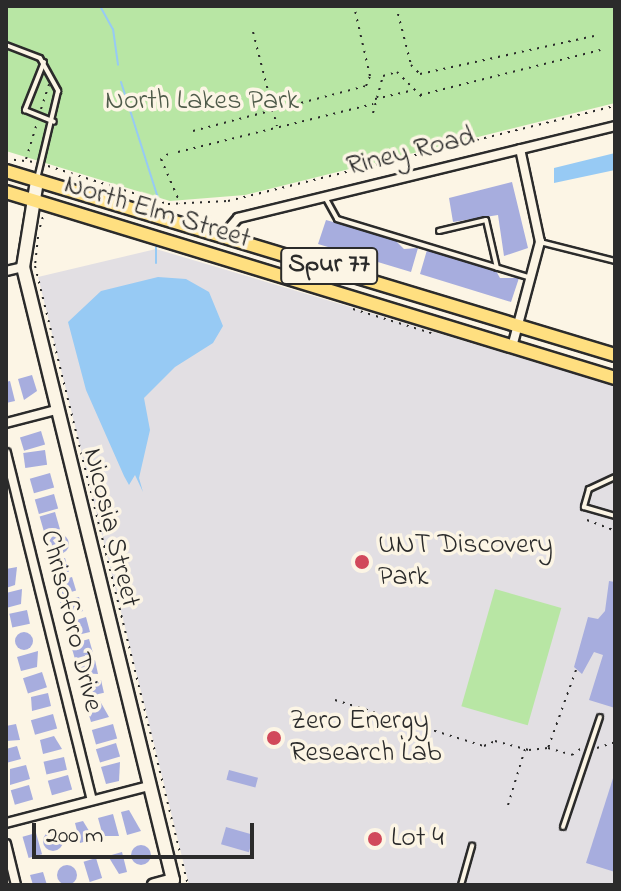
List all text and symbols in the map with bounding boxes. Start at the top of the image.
park label: North Lakes Park [105,85,299,119]
street label: Riney Road [344,121,478,185]
street label: North Elm Street [60,169,254,257]
road number: Spur 77 [279,244,379,288]
street label: Nicosia Street [74,445,146,611]
street label: Chrisoforo Drive [31,527,109,715]
place label: UNT Discovery Park [378,529,553,595]
marker: UNT Discovery Park [353,553,371,571]
place label: Zero Energy Research Lab [290,705,442,771]
marker: Zero Energy Research Lab [265,729,283,747]
scale bar [36,807,258,857]
text: 200 m [46,819,103,854]
place label: Lot 4 [391,822,444,856]
marker: Lot 4 [366,830,384,848]

